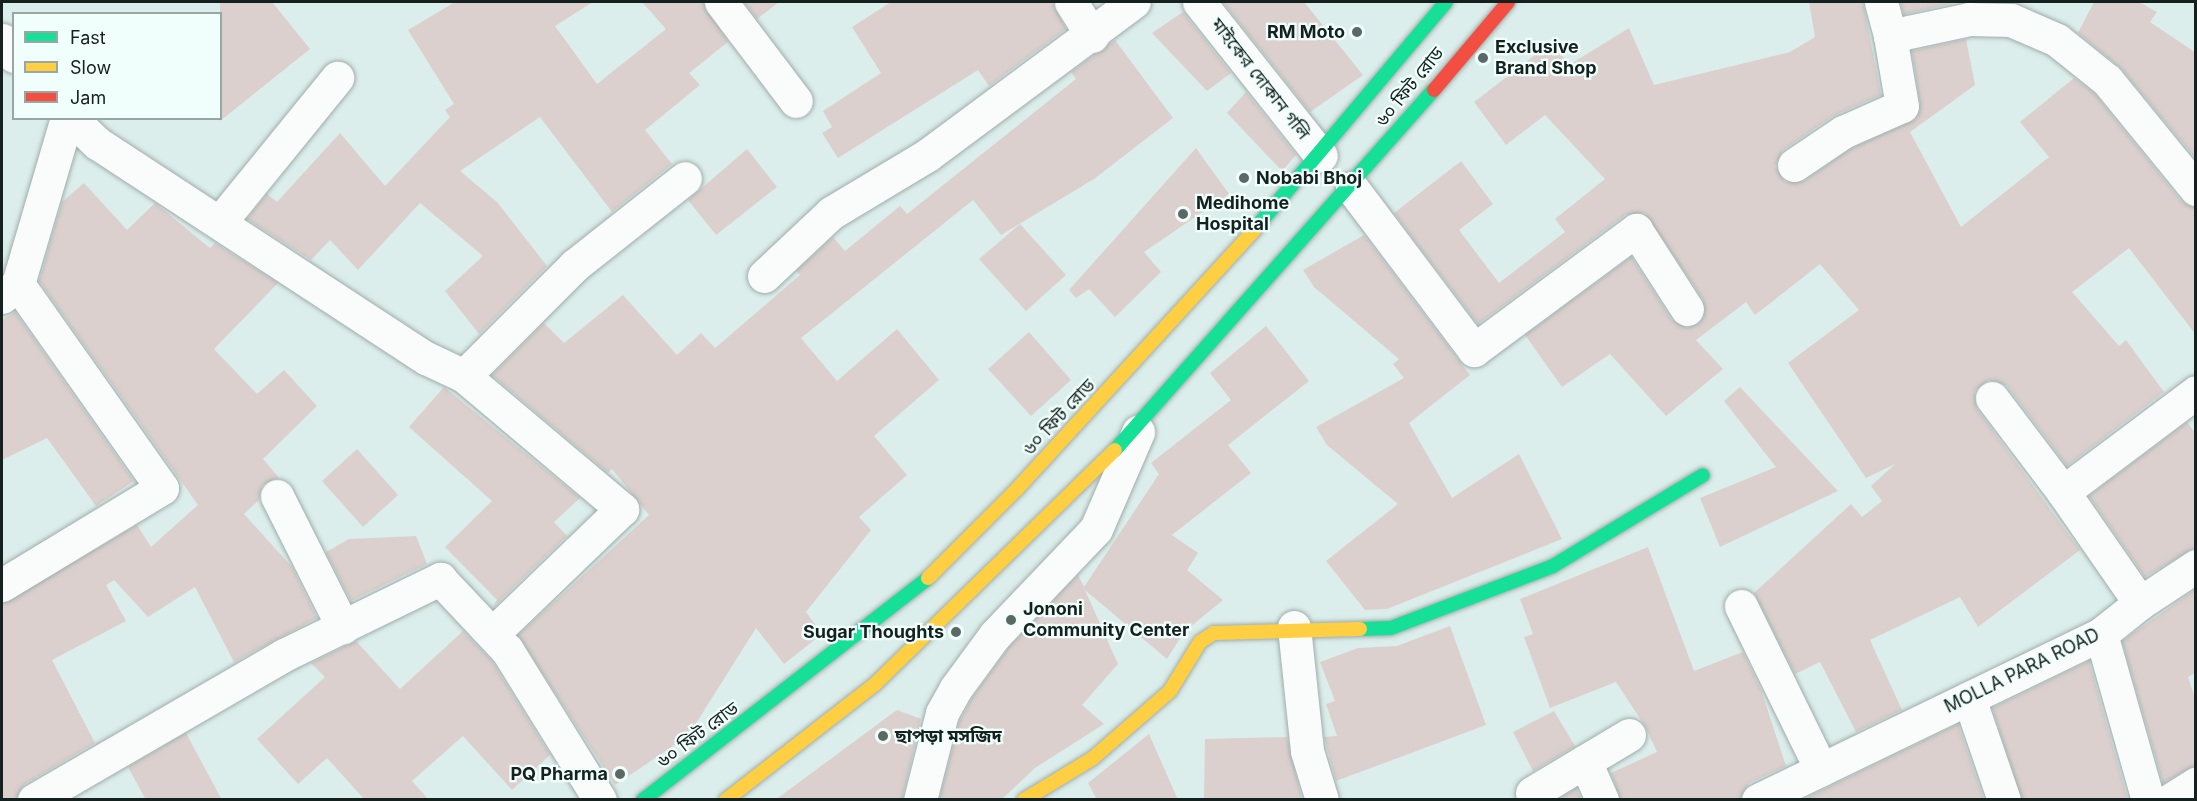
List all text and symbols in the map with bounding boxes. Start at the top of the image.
legend [12,12,222,120]
street label: মাইকের দোকান গলি [1206,14,1314,144]
place label: RM Moto [1267,21,1345,43]
marker: RM Moto [1350,25,1364,39]
text: Fast [70,27,106,48]
place label: Exclusive Brand Shop [1495,37,1597,80]
street label: ৬০ ফিট রোড [1371,43,1449,131]
marker: Exclusive Brand Shop [1476,51,1490,65]
text: Slow [70,57,111,78]
text: Jam [70,87,106,108]
place label: Nobabi Bhoj [1256,167,1362,189]
marker: Nobabi Bhoj [1237,171,1251,185]
place label: Medihome Hospital [1196,193,1289,236]
marker: Medihome Hospital [1174,205,1192,223]
street label: ৬০ ফিট রোড [1018,375,1100,459]
place label: Jononi Community Center [1023,599,1189,642]
marker: Jononi Community Center [1004,613,1018,627]
place label: Sugar Thoughts [803,621,944,643]
street label: MOLLA PARA ROAD [1941,624,2103,718]
marker: Sugar Thoughts [949,625,963,639]
street label: ৬০ ফিট রোড [653,698,743,772]
place label: ছাপড়া মসজিদ [895,725,1002,747]
marker: ছাপড়া মসজিদ [876,729,890,743]
place label: PQ Pharma [510,763,608,785]
marker: PQ Pharma [613,767,627,781]

